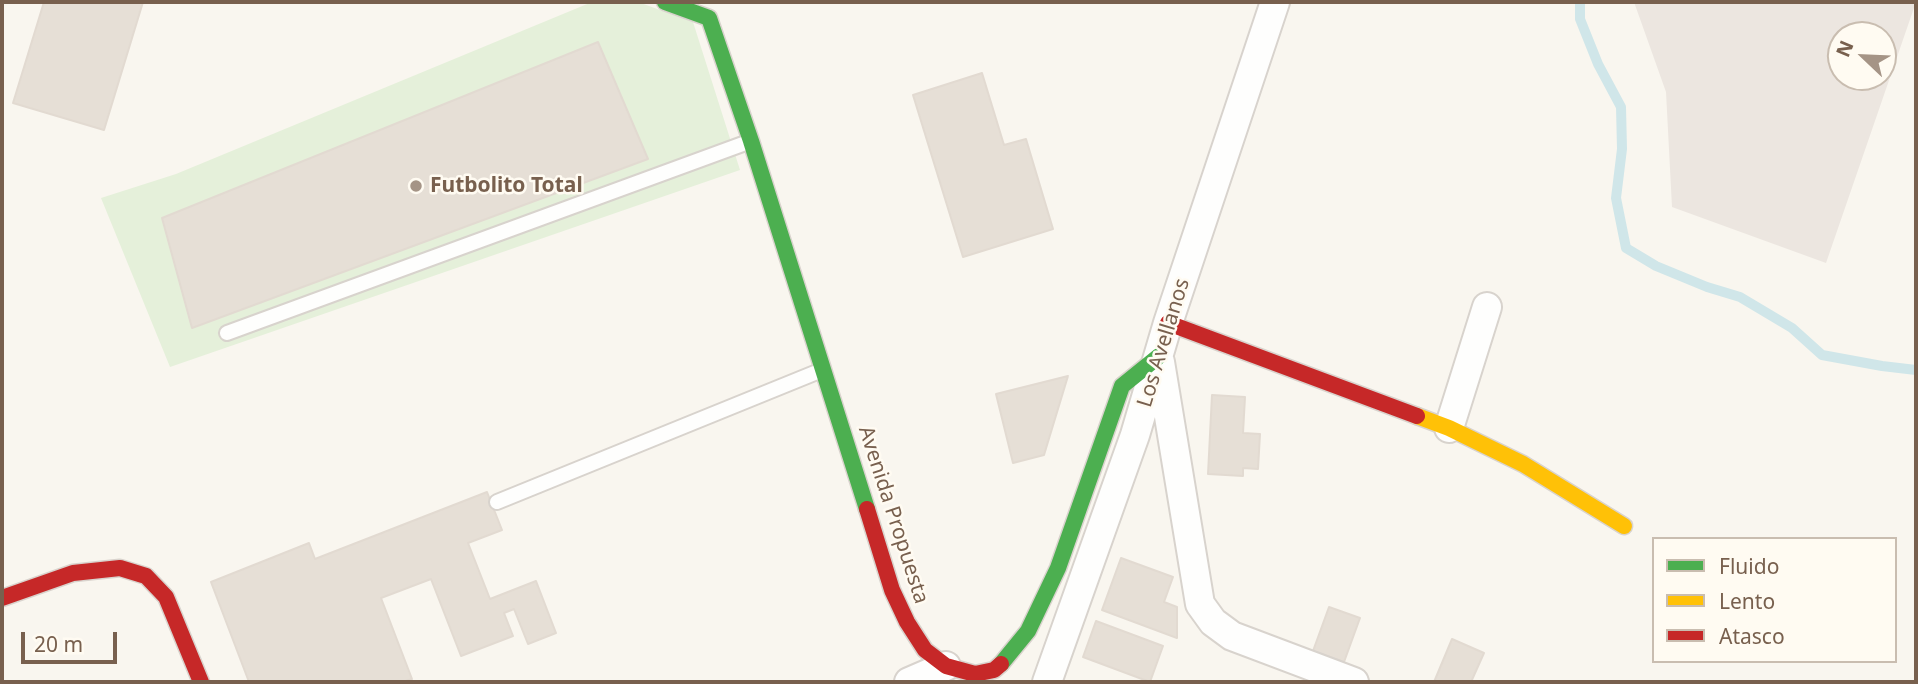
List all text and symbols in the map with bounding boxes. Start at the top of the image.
north arrow [1827,21,1897,91]
text: N [1830,36,1859,61]
place label: Futbolito Total [430,173,583,199]
marker: Futbolito Total [408,178,424,194]
street label: Los Avellanos [1132,275,1196,411]
street label: Avenida Propuesta [852,423,934,607]
legend [1652,537,1897,663]
text: Fluido [1719,552,1779,580]
text: Lento [1719,587,1775,615]
scale bar [24,618,121,662]
text: Atasco [1719,622,1785,650]
text: 20 m [34,630,83,658]

